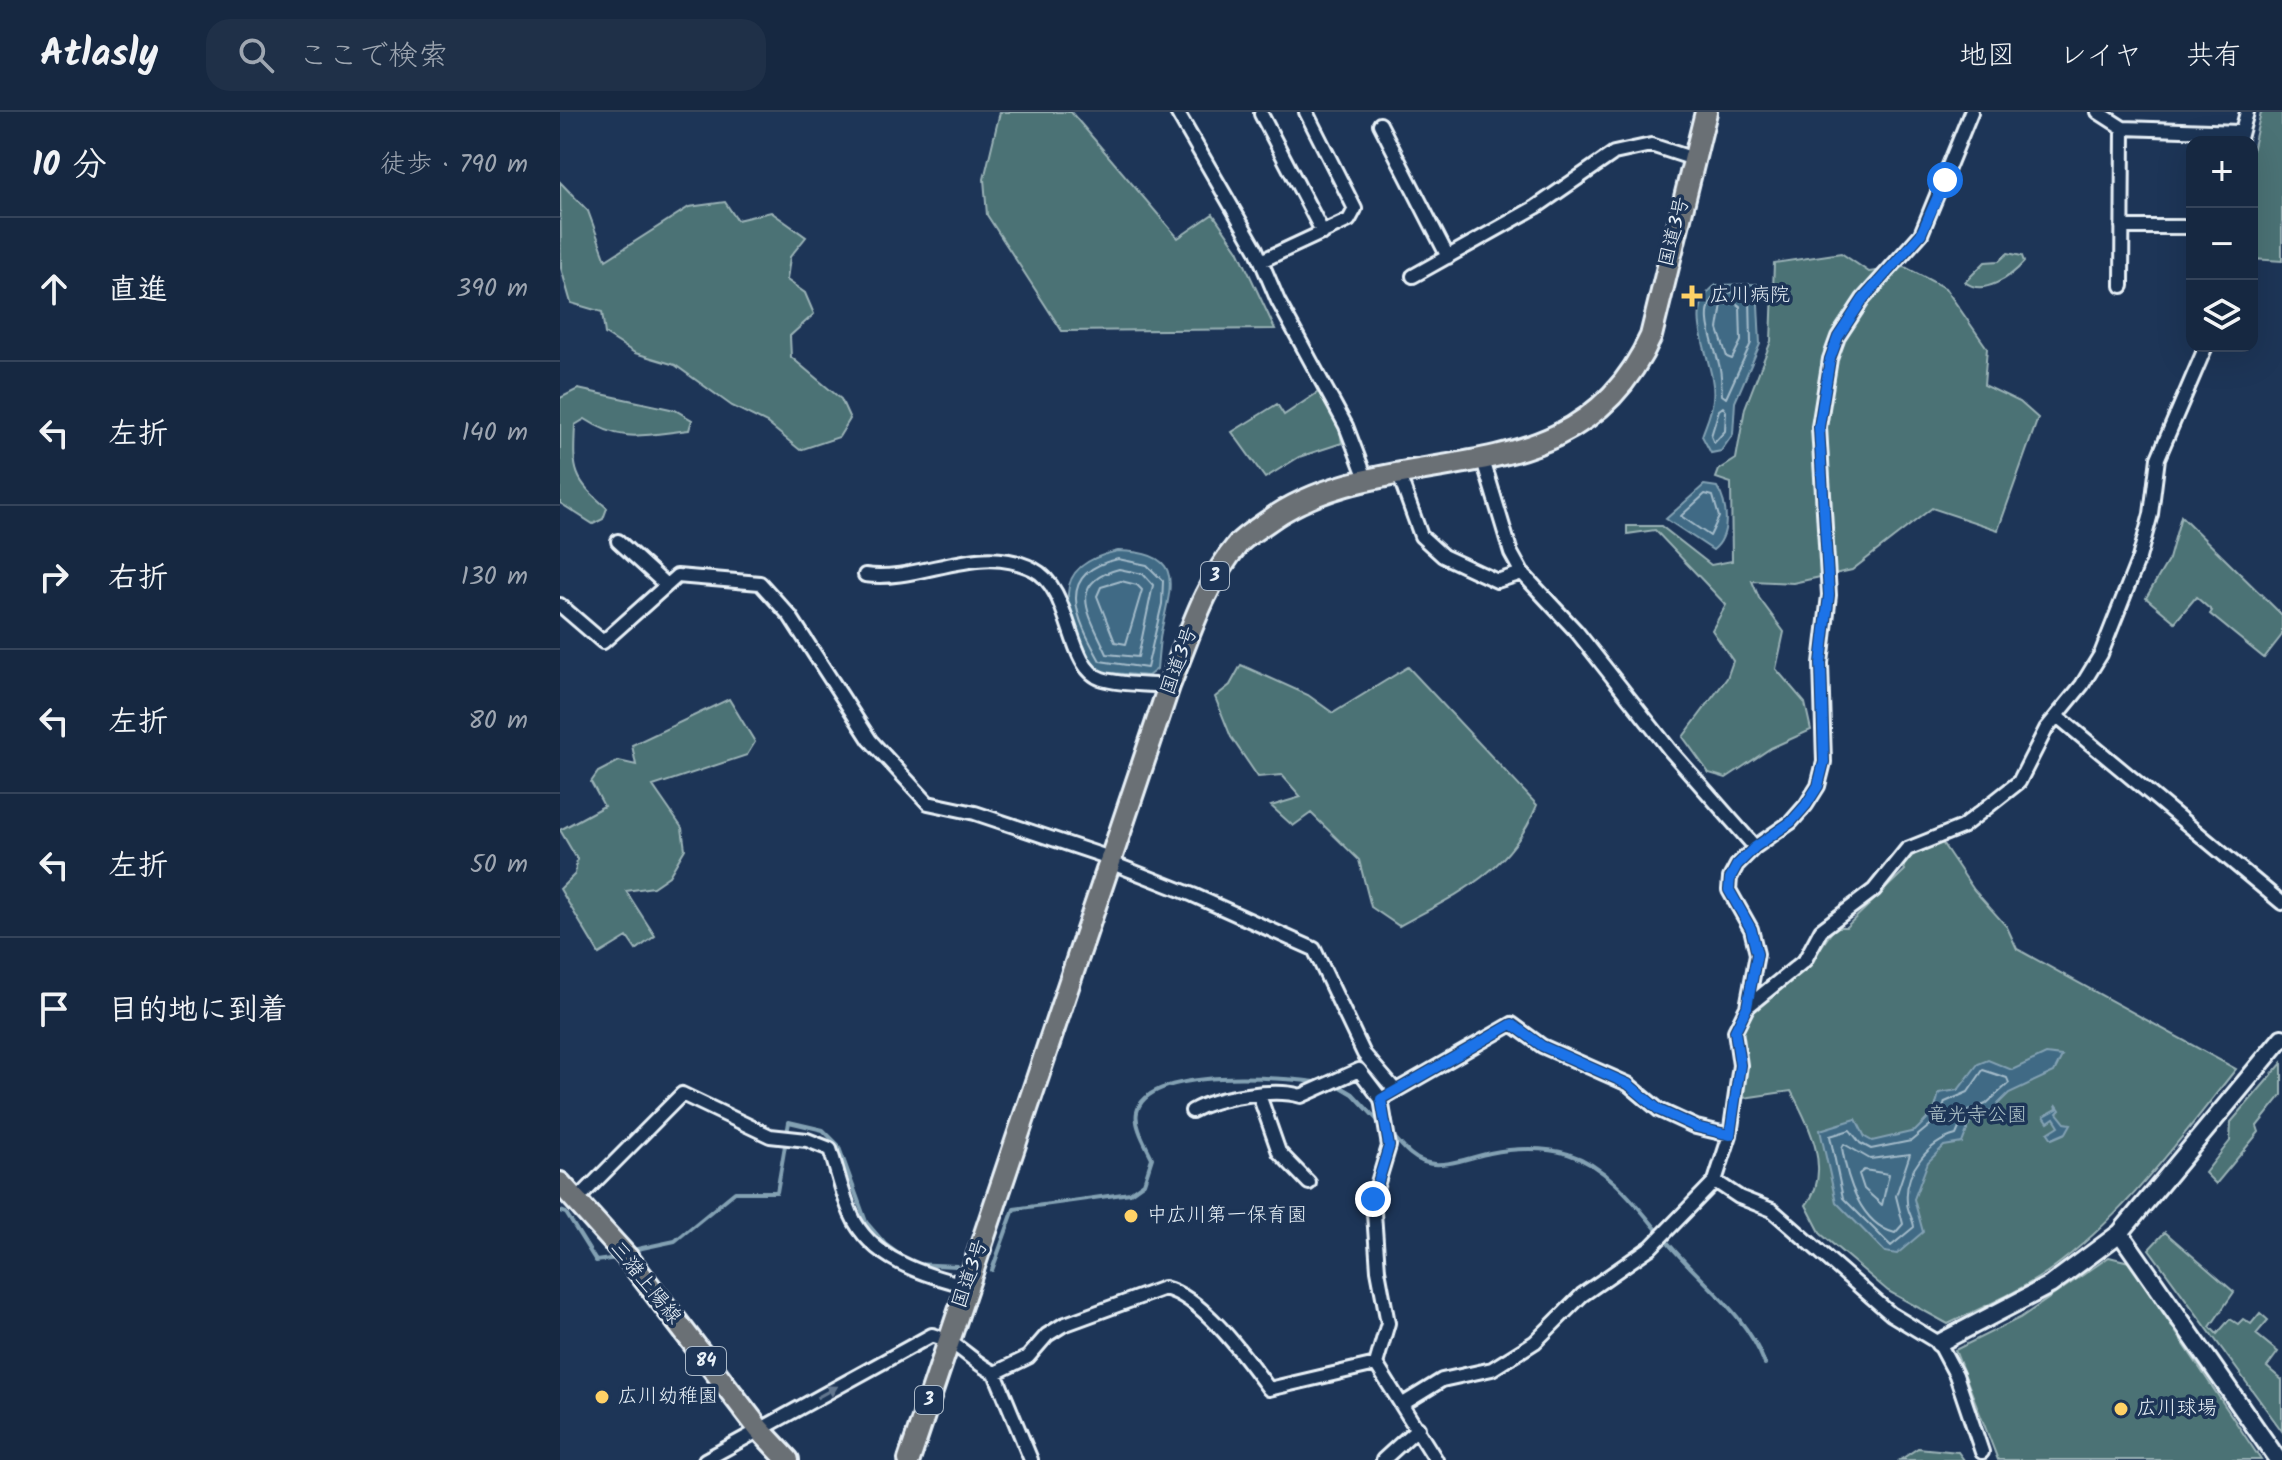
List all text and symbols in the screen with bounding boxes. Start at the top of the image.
search box [206,19,766,91]
text: Atlasly [40,25,158,85]
icon: search [234,33,278,77]
text: ここで検索 [298,33,448,81]
text: 地図 [1959,34,2015,79]
text: レイヤ [2059,34,2142,79]
text: 共有 [2186,34,2242,79]
map controls [2186,136,2258,352]
button: + [2186,136,2258,208]
text: 10 分 [32,139,107,193]
text: 徒歩 · 790 m [380,144,528,186]
route start [1927,162,1963,198]
street label: 国道3号 [1651,193,1699,271]
button: − [2186,208,2258,280]
icon: ahead [32,267,76,311]
text: 直進 [108,267,168,315]
text: 390 m [456,268,528,310]
place label: 広川病院 [1710,280,1790,312]
button: layers [2186,280,2258,352]
marker: 広川病院 [1681,285,1703,307]
icon: left [32,411,76,455]
text: 左折 [108,411,168,459]
text: 140 m [461,412,528,454]
icon: right [32,555,76,599]
text: 右折 [108,555,168,603]
text: 130 m [461,556,528,598]
road number: 3 [1201,562,1229,590]
street label: 国道3号 [1153,622,1207,700]
icon: left [32,699,76,743]
text: 左折 [108,699,168,747]
text: 80 m [468,700,528,742]
icon: left [32,843,76,887]
text: 左折 [108,843,168,891]
text: 50 m [470,844,528,886]
icon: arrive [32,987,76,1031]
text: 目的地に到着 [108,987,288,1035]
park label: 竜光寺公園 [1927,1100,2027,1132]
route end [1355,1181,1391,1217]
place label: 中広川第一保育園 [1147,1200,1307,1232]
marker: 中広川第一保育園 [1122,1207,1140,1225]
street label: 三潴上陽線 [601,1234,689,1332]
street label: 国道3号 [944,1235,998,1313]
road number: 84 [686,1347,726,1375]
place label: 広川幼稚園 [618,1381,718,1413]
one-way arrow [816,1385,838,1399]
road number: 3 [915,1386,943,1414]
marker: 広川幼稚園 [593,1388,611,1406]
place label: 広川球場 [2137,1393,2217,1425]
marker: 広川球場 [2112,1400,2130,1418]

